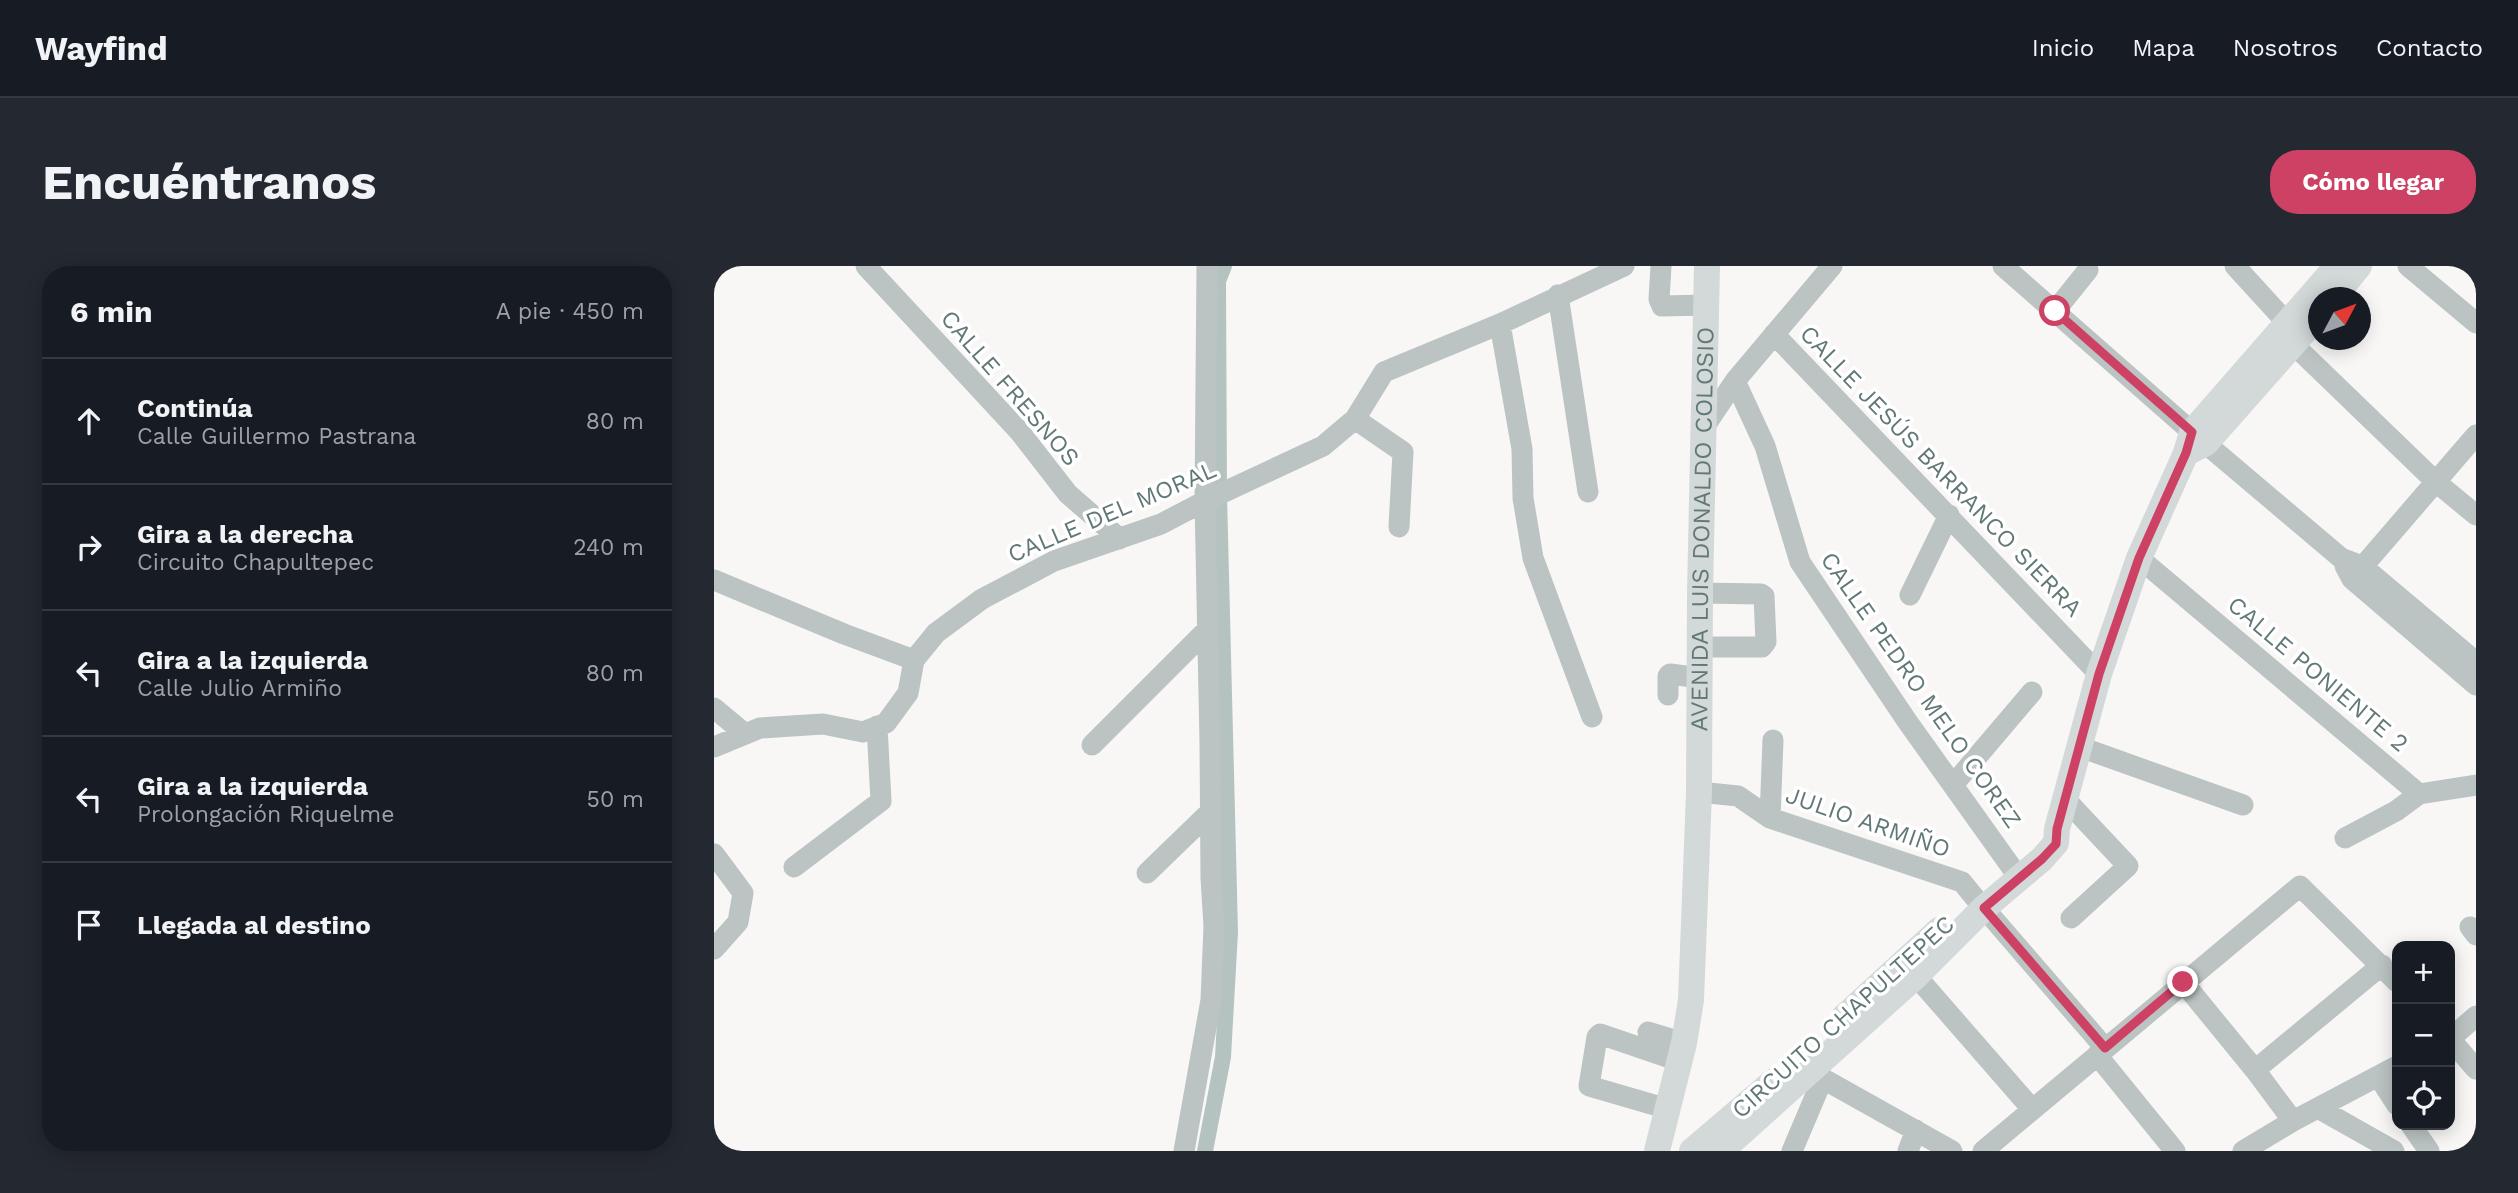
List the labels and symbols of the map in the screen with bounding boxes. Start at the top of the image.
north arrow [2308,287,2371,350]
route start [2039,295,2070,326]
street label: CALLE FRESNOS [935,305,1085,471]
street label: CALLE JESÚS BARRANCO SIERRA [1794,320,2088,622]
street label: AVENIDA LUIS DONALDO COLOSIO [1685,326,1720,731]
street label: CALLE DEL MORAL [1004,455,1220,569]
street label: CALLE PEDRO MELO COREZ [1815,547,2027,833]
street label: CALLE PONIENTE 2 [2222,590,2414,758]
street label: JULIO ARMIÑO [1782,781,1954,863]
street label: CIRCUITO CHAPULTEPEC [1726,910,1960,1124]
route end [2167,966,2198,997]

